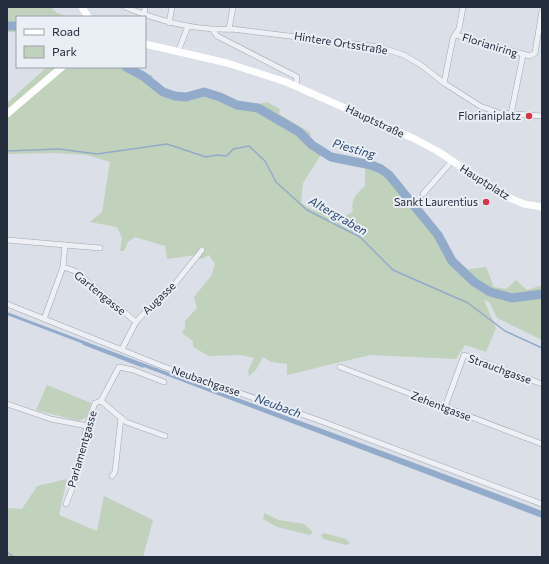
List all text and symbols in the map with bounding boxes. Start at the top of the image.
legend [16,16,146,68]
text: Road [52,24,80,38]
street label: Hintere Ortsstraße [293,29,389,56]
street label: Florianiring [461,30,519,59]
text: Park [52,44,78,58]
street label: Hauptstraße [344,101,407,140]
place label: Florianiplatz [458,109,522,122]
marker: Florianiplatz [524,111,534,121]
water label: Piesting [331,135,378,161]
street label: Hauptplatz [458,161,513,202]
water label: Altergraben [306,192,370,238]
place label: Sankt Laurentius [394,195,478,208]
marker: Sankt Laurentius [481,197,491,207]
street label: Gartengasse [72,268,129,317]
street label: Augasse [139,279,178,317]
street label: Strauchgasse [467,351,534,386]
street label: Neubachgasse [170,363,242,398]
street label: Zehentgasse [409,388,473,423]
water label: Neubach [253,390,304,420]
street label: Parlamentgasse [64,409,99,489]

